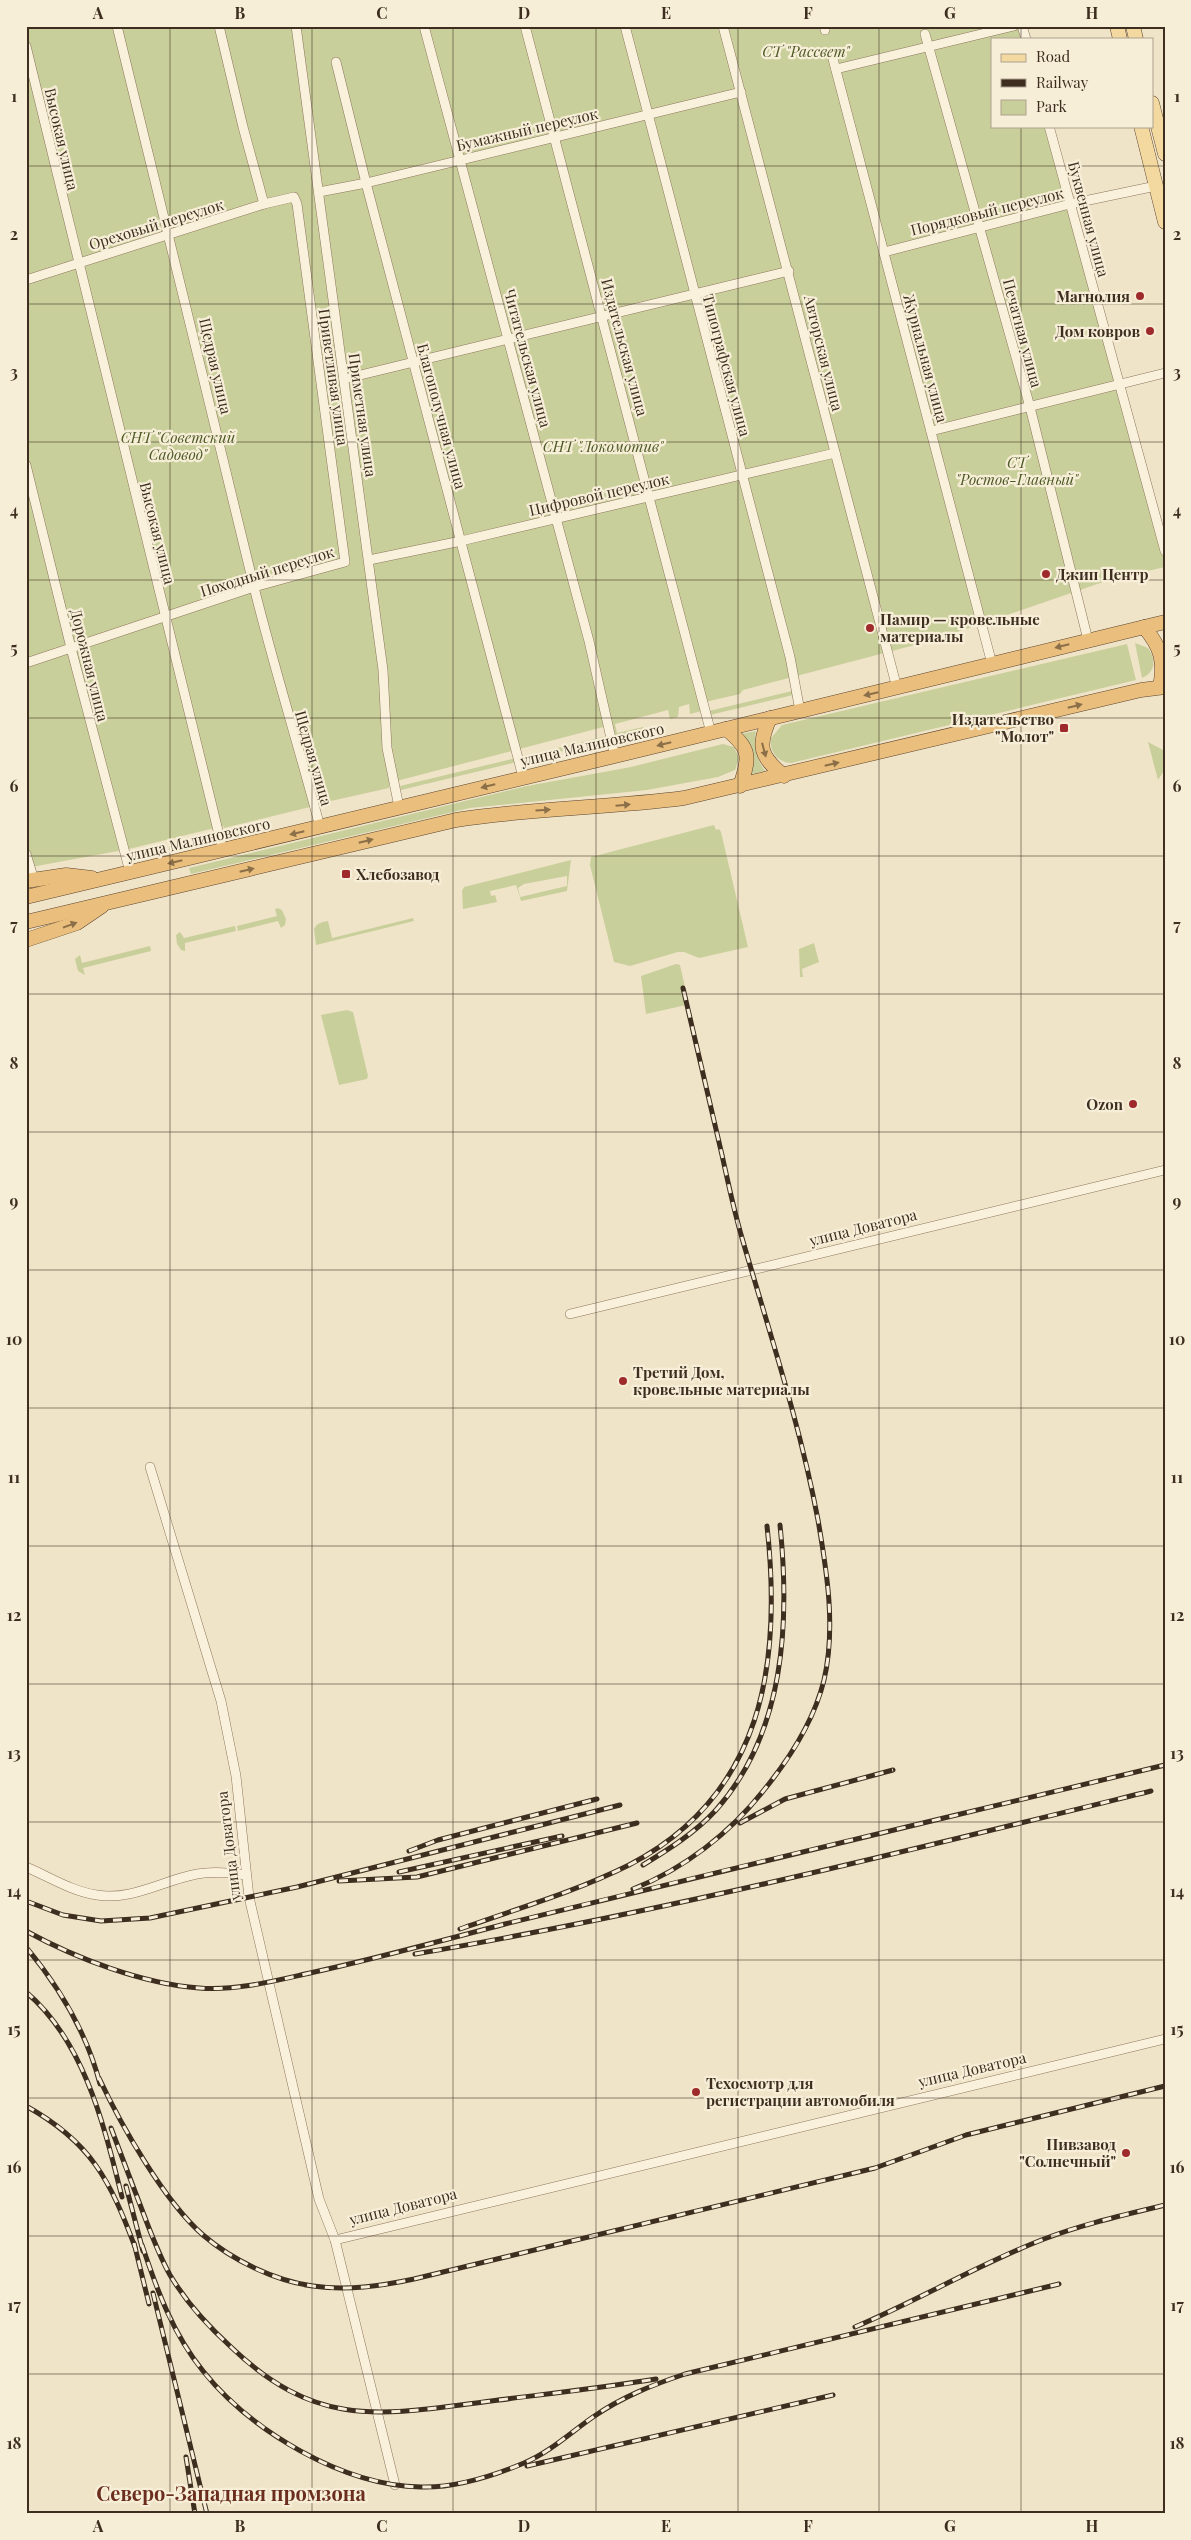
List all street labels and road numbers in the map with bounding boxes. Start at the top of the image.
street label: Высокая улица [40,86,84,193]
street label: Бумажный переулок [454,103,600,155]
street label: Буквенная улица [1064,159,1114,279]
street label: Порядковый переулок [908,182,1066,240]
street label: Ореховый переулок [86,194,226,254]
street label: Издательская улица [597,276,653,418]
street label: Печатная улица [999,276,1047,390]
street label: Читательская улица [500,286,556,430]
street label: Типографская улица [698,291,756,439]
street label: Авторская улица [800,292,848,413]
street label: Журнальная улица [899,292,953,425]
street label: Приветливая улица [314,307,354,447]
street label: Щедрая улица [195,316,237,417]
street label: Благополучная улица [413,341,471,491]
street label: Приметная улица [344,352,382,479]
street label: Цифровой переулок [527,468,672,520]
street label: Высокая улица [136,480,180,587]
street label: Походный переулок [198,541,337,601]
street label: Дорожная улица [66,607,114,724]
street label: Щедрая улица [291,708,337,808]
street label: улица Малиновского [517,718,666,771]
street label: улица Малиновского [123,813,272,866]
street label: улица Доватора [806,1204,919,1250]
street label: улица Доватора [211,1790,245,1903]
street label: улица Доватора [915,2047,1028,2091]
street label: улица Доватора [346,2183,459,2229]

